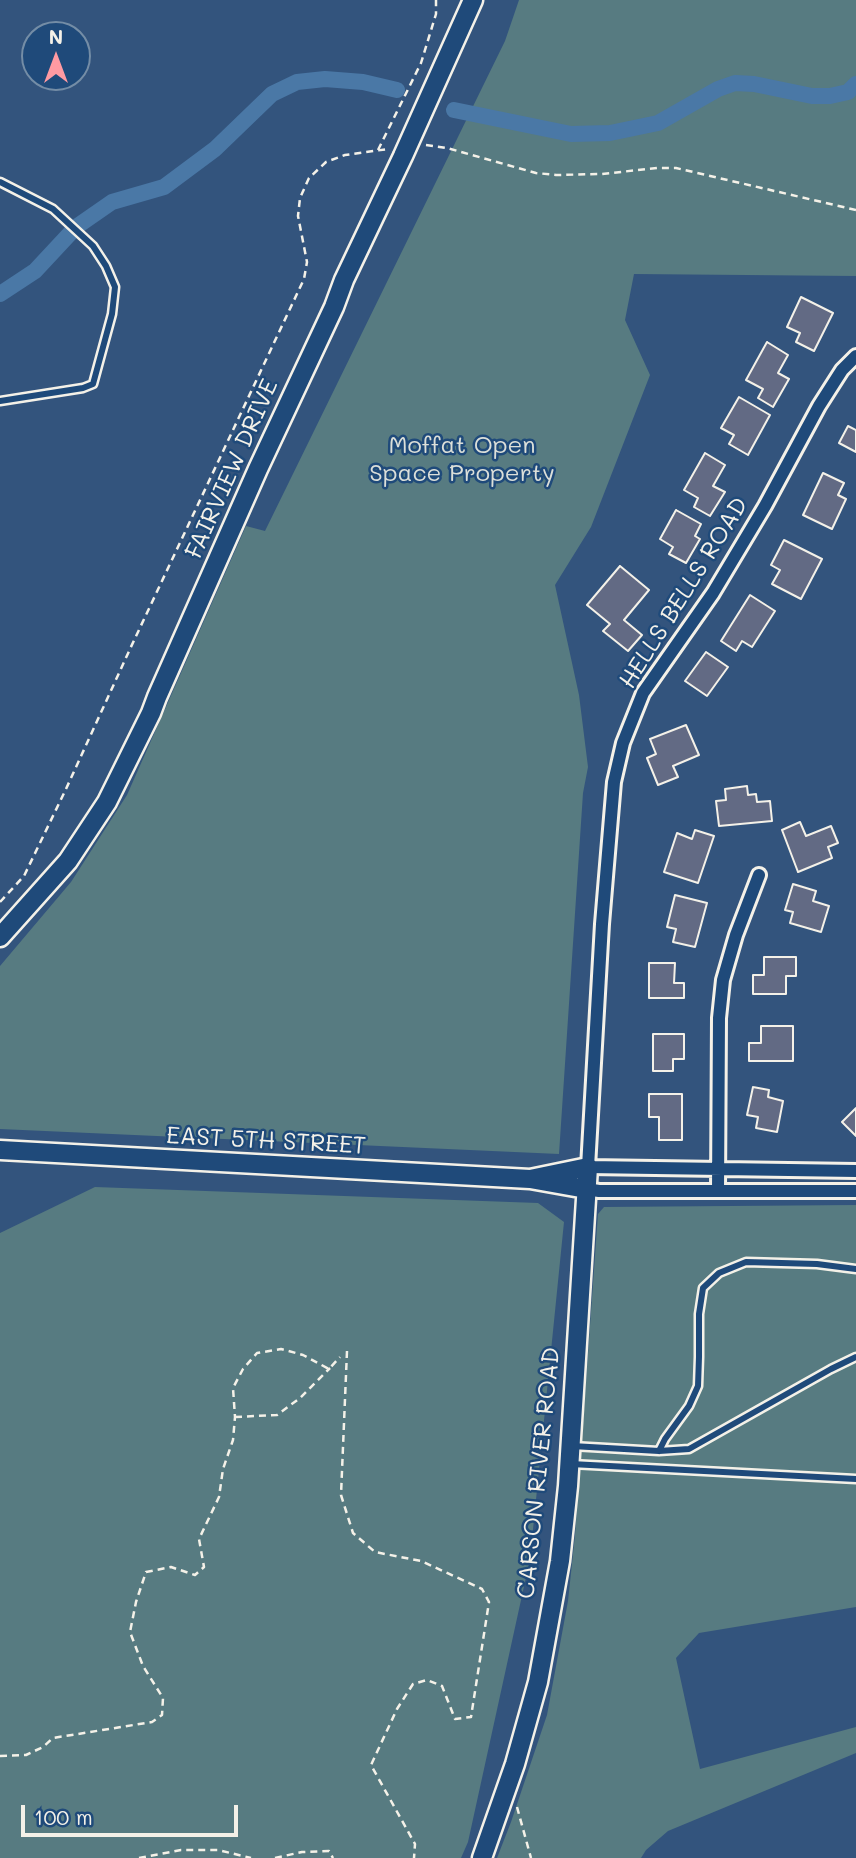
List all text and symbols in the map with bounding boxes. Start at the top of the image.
north arrow [21,21,91,91]
text: N [49,24,63,49]
street label: FAIRVIEW DRIVE [180,375,284,563]
park label: Moffat Open Space Property [369,432,555,488]
street label: HELLS BELLS ROAD [614,492,754,694]
street label: EAST 5TH STREET [165,1121,367,1161]
street label: CARSON RIVER ROAD [511,1346,567,1600]
scale bar [24,1792,242,1836]
text: 100 m [34,1803,93,1830]

